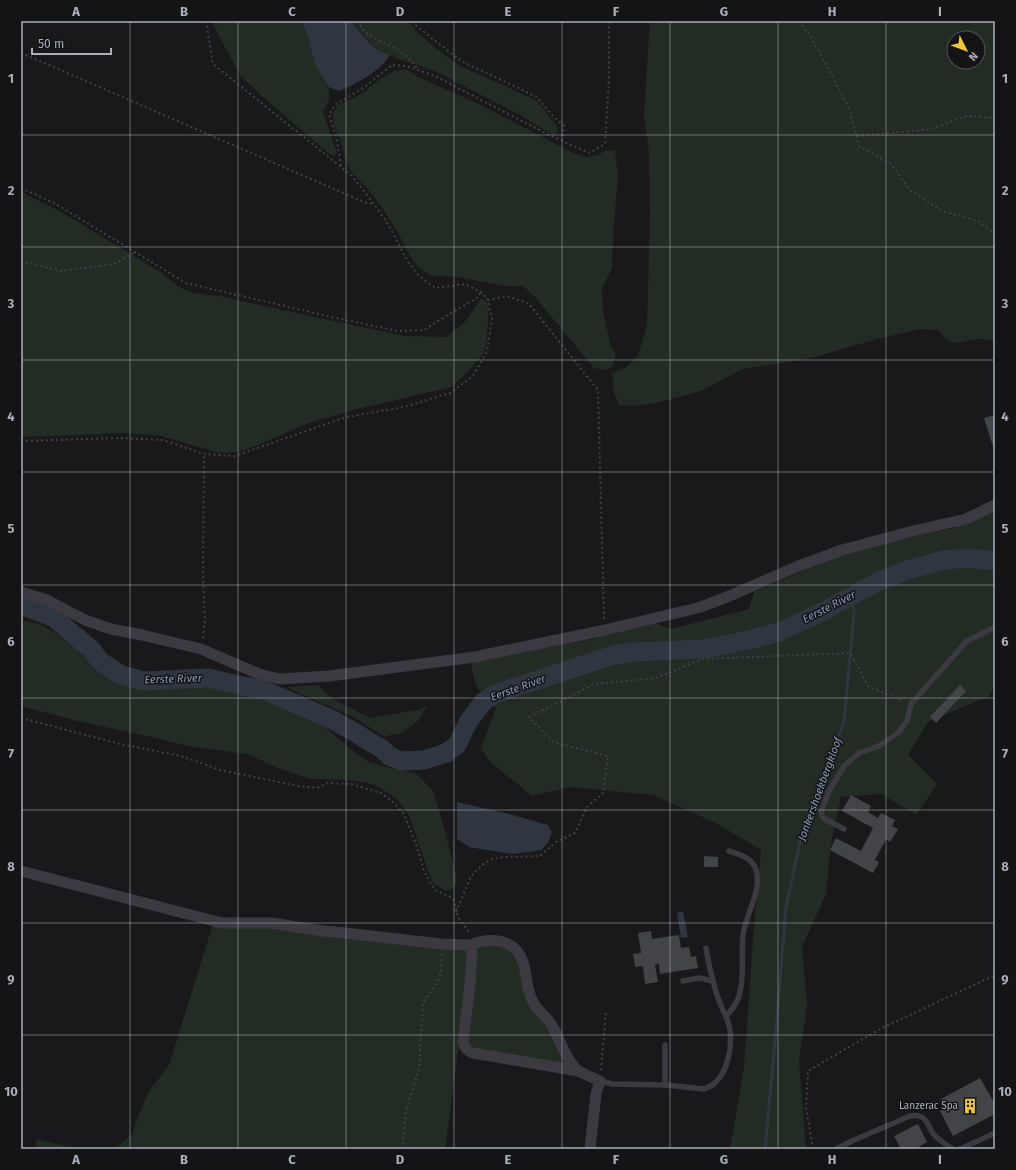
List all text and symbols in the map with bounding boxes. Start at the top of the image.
text: A [71,4,80,19]
text: B [180,4,188,19]
text: C [288,4,296,19]
text: D [396,4,405,19]
text: E [505,4,512,19]
text: F [613,4,620,19]
text: G [720,4,728,19]
text: H [828,4,836,19]
text: I [938,4,942,19]
scale bar [32,30,111,56]
north arrow [946,30,986,70]
text: 50 m [38,37,64,51]
text: N [966,49,980,63]
text: 1 [8,71,14,86]
text: 1 [1002,71,1008,86]
text: 2 [8,183,15,198]
text: 2 [1002,183,1009,198]
text: 3 [7,296,15,311]
text: 3 [1001,296,1009,311]
text: 4 [7,409,15,424]
text: 4 [1001,409,1009,424]
text: 5 [8,521,15,536]
text: 5 [1002,521,1009,536]
water label: Eerste River [800,588,858,626]
text: 6 [7,634,15,649]
text: 6 [1001,634,1009,649]
water label: Eerste River [144,671,203,686]
water label: Eerste River [489,672,548,704]
water label: Jonkershoekbergkloof [795,734,845,843]
text: 7 [8,746,14,761]
text: 7 [1002,746,1008,761]
text: 8 [7,859,15,874]
text: 8 [1001,859,1009,874]
text: 9 [7,972,15,987]
text: 9 [1001,972,1009,987]
text: 10 [4,1084,18,1099]
text: 10 [998,1084,1012,1099]
building icon: Lanzerac Spa [961,1097,979,1115]
place label: Lanzerac Spa [899,1100,958,1112]
text: A [71,1152,80,1167]
text: B [180,1152,188,1167]
text: C [288,1152,296,1167]
text: D [396,1152,405,1167]
text: E [505,1152,512,1167]
text: F [613,1152,620,1167]
text: G [720,1152,728,1167]
text: H [828,1152,836,1167]
text: I [938,1152,942,1167]

